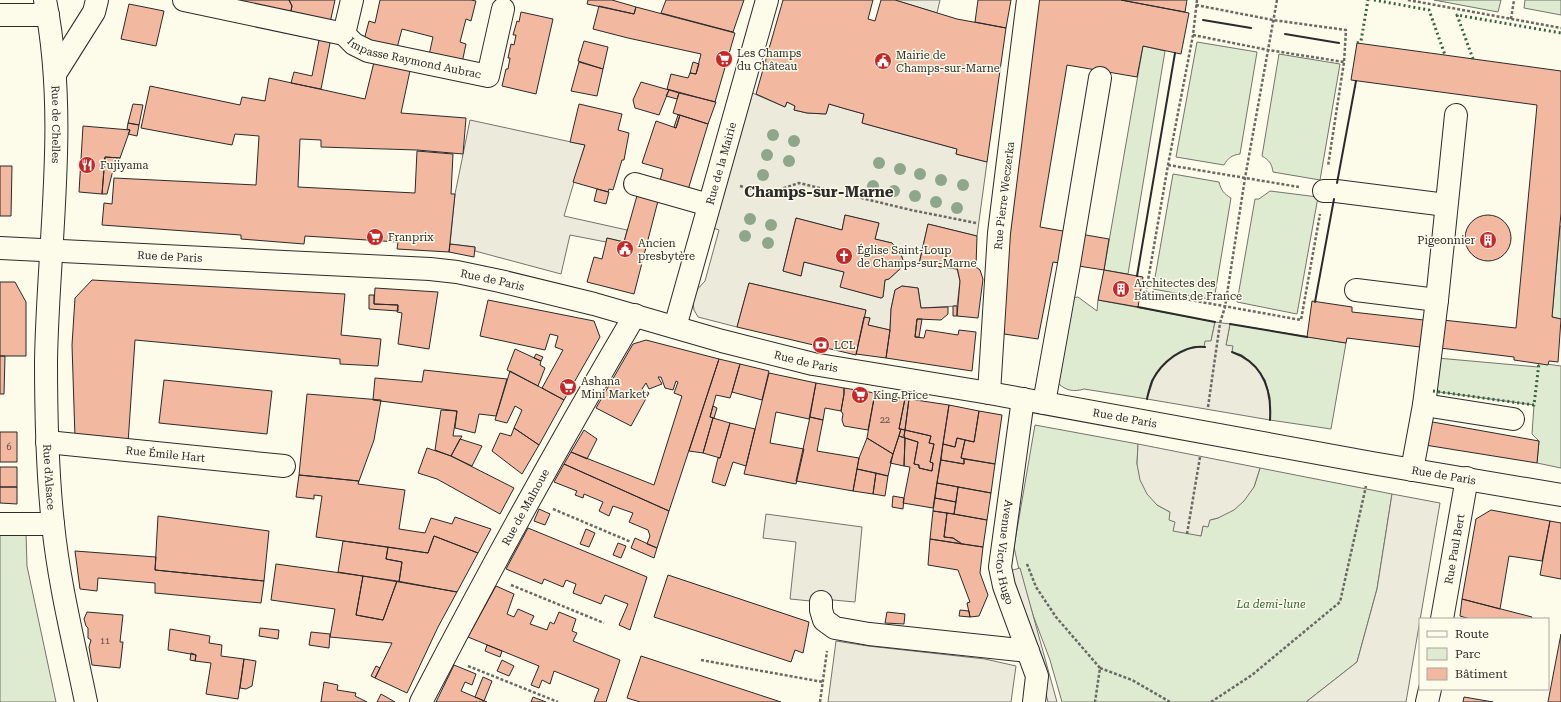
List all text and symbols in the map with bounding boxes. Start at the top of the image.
street label: Impasse Raymond Aubrac [344,35,482,81]
place label: Les Champs du Château [737,47,801,73]
supermarket icon: Les Champs du Château [714,49,734,69]
place label: Mairie de Champs-sur-Marne [896,49,1000,75]
public building icon: Mairie de Champs-sur-Marne [873,51,893,71]
street label: Rue de Chelles [48,85,62,163]
street label: Rue de la Mairie [704,121,739,206]
street label: Rue Pierre Weczerka [992,141,1017,250]
restaurant icon: Fujiyama [77,155,97,175]
place label: Fujiyama [100,159,149,172]
district label: Champs-sur-Marne [744,183,894,201]
supermarket icon: Franprix [365,227,385,247]
building icon: Pigeonnier [1478,230,1498,250]
place label: Franprix [388,231,434,244]
place label: Pigeonnier [1417,234,1475,247]
place label: Ancien presbytère [638,237,695,263]
public building icon: Ancien presbytère [615,239,635,259]
place label: Église Saint-Loup de Champs-sur-Marne [857,243,977,270]
church icon: Église Saint-Loup de Champs-sur-Marne [834,246,854,266]
street label: Rue de Paris [137,249,203,265]
street label: Rue de Paris [459,267,526,294]
place label: Architectes des Bâtiments de France [1134,277,1242,303]
building icon: Architectes des Bâtiments de France [1111,279,1131,299]
bank icon: LCL [811,335,831,355]
place label: LCL [834,339,856,352]
street label: Rue de Paris [772,348,839,375]
place label: Ashana Mini Market [581,375,646,401]
supermarket icon: Ashana Mini Market [558,377,578,397]
supermarket icon: King Price [850,385,870,405]
place label: King Price [873,389,928,402]
street label: Rue de Paris [1092,406,1158,431]
house number: 22 [880,415,890,425]
house number: 6 [6,442,12,452]
street label: Rue d'Alsace [40,444,58,511]
street label: Rue Émile Hart [125,444,206,465]
street label: Rue de Paris [1410,464,1477,487]
street label: Rue de Malnoue [499,467,552,548]
street label: Avenue Victor Hugo [993,499,1016,607]
street label: Rue Paul Bert [1442,513,1468,585]
park label: La demi-lune [1235,598,1306,611]
legend [1419,618,1549,690]
text: Route [1455,627,1489,641]
house number: 11 [100,636,110,646]
text: Parc [1455,647,1481,661]
text: Bâtiment [1455,667,1508,681]

